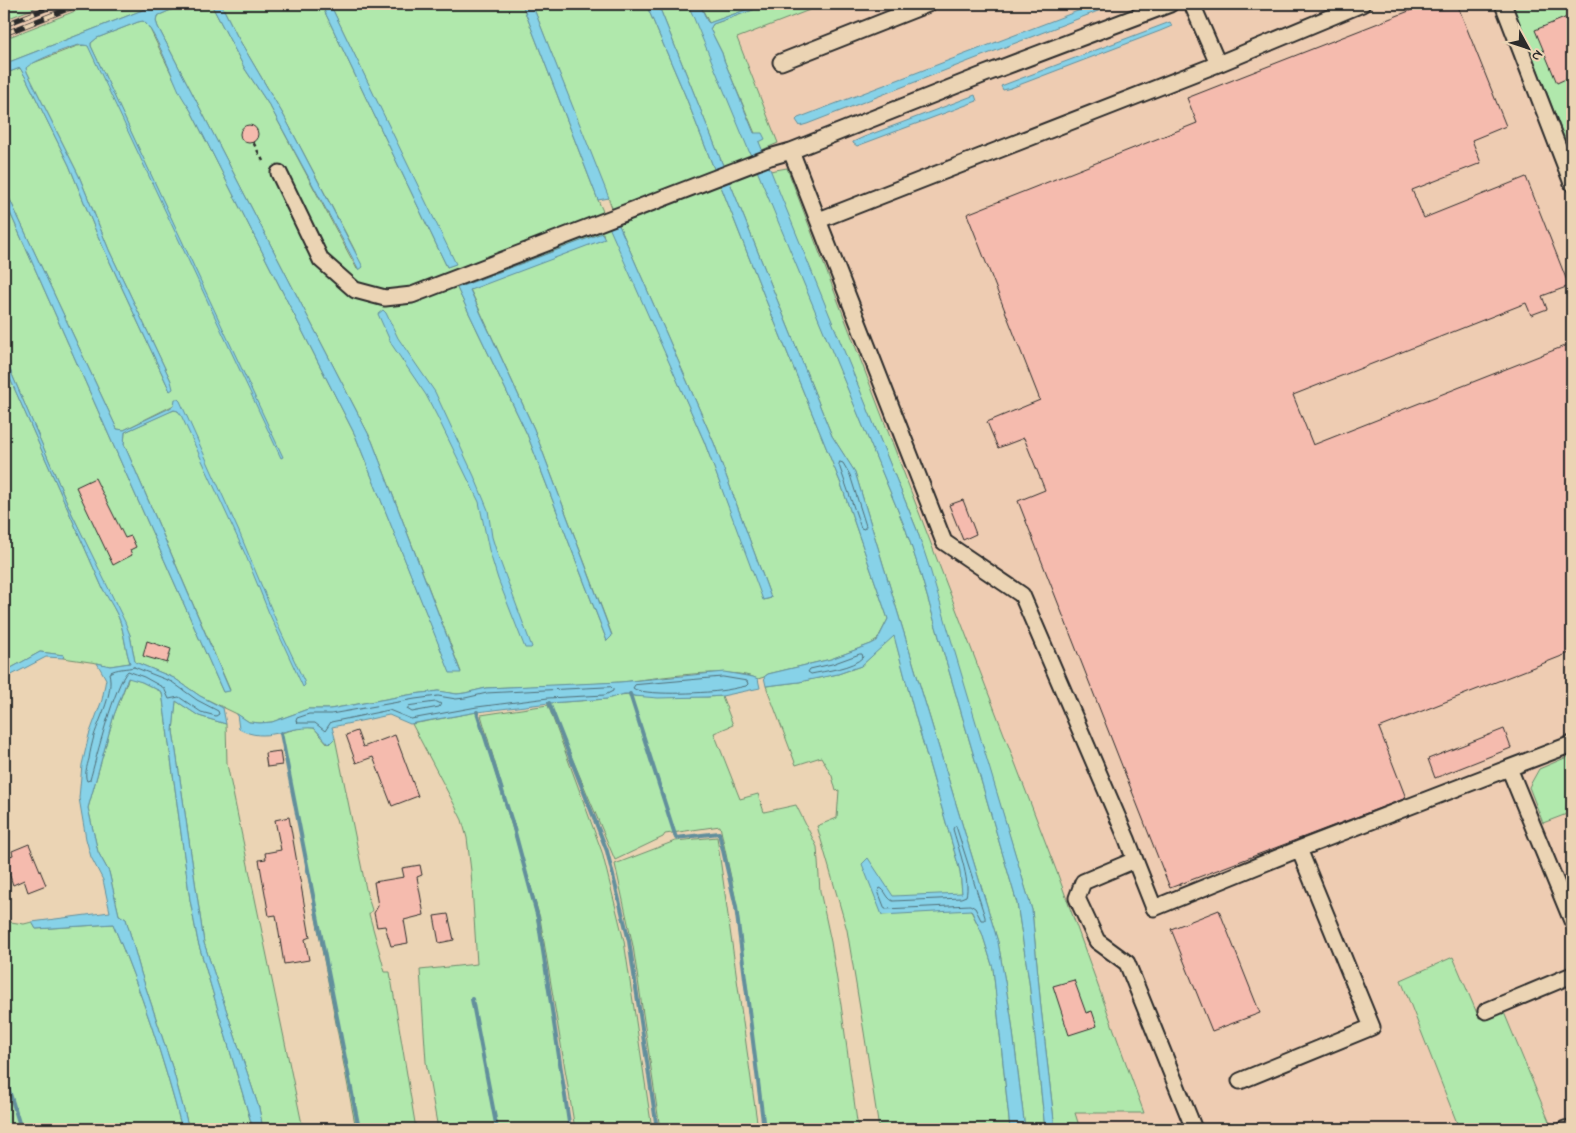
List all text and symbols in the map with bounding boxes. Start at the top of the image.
north arrow [1504,22,1554,72]
text: N [1526,45,1548,66]

